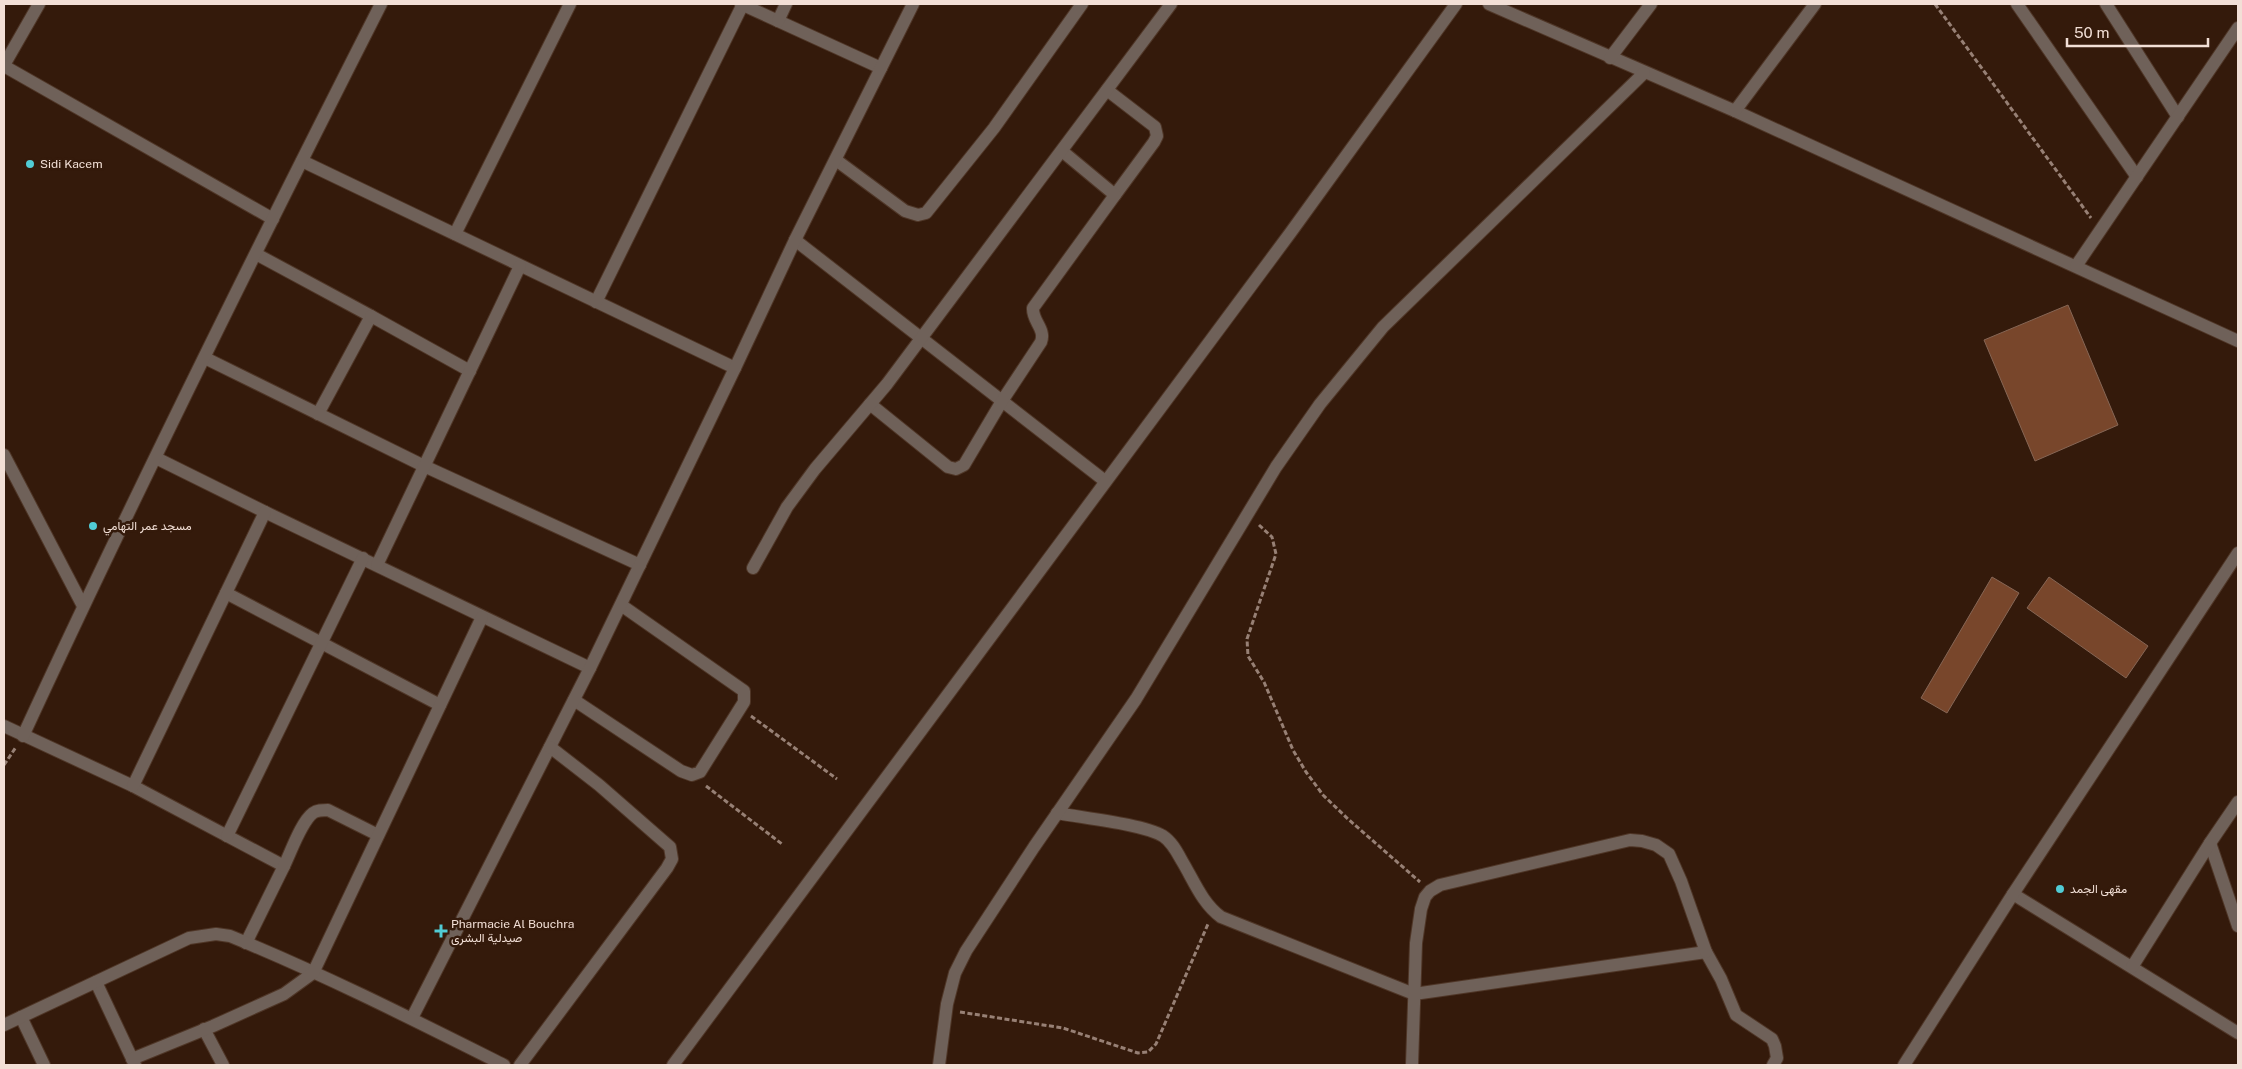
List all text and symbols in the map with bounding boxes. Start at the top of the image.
scale bar [2067,15,2208,47]
text: 50 m [2074,24,2109,41]
place label: Sidi Kacem [40,157,103,171]
marker: Sidi Kacem [24,158,36,170]
place label: مسجد عمر التهامي [103,519,192,536]
marker: مسجد عمر التهامي [87,520,99,532]
place label: مقهى الجمد [2070,882,2127,897]
marker: مقهى الجمد [2054,883,2066,895]
place label: Pharmacie Al Bouchra صيدلية البشرى [451,917,574,946]
marker: Pharmacie Al Bouchra صيدلية البشرى [435,925,447,937]

